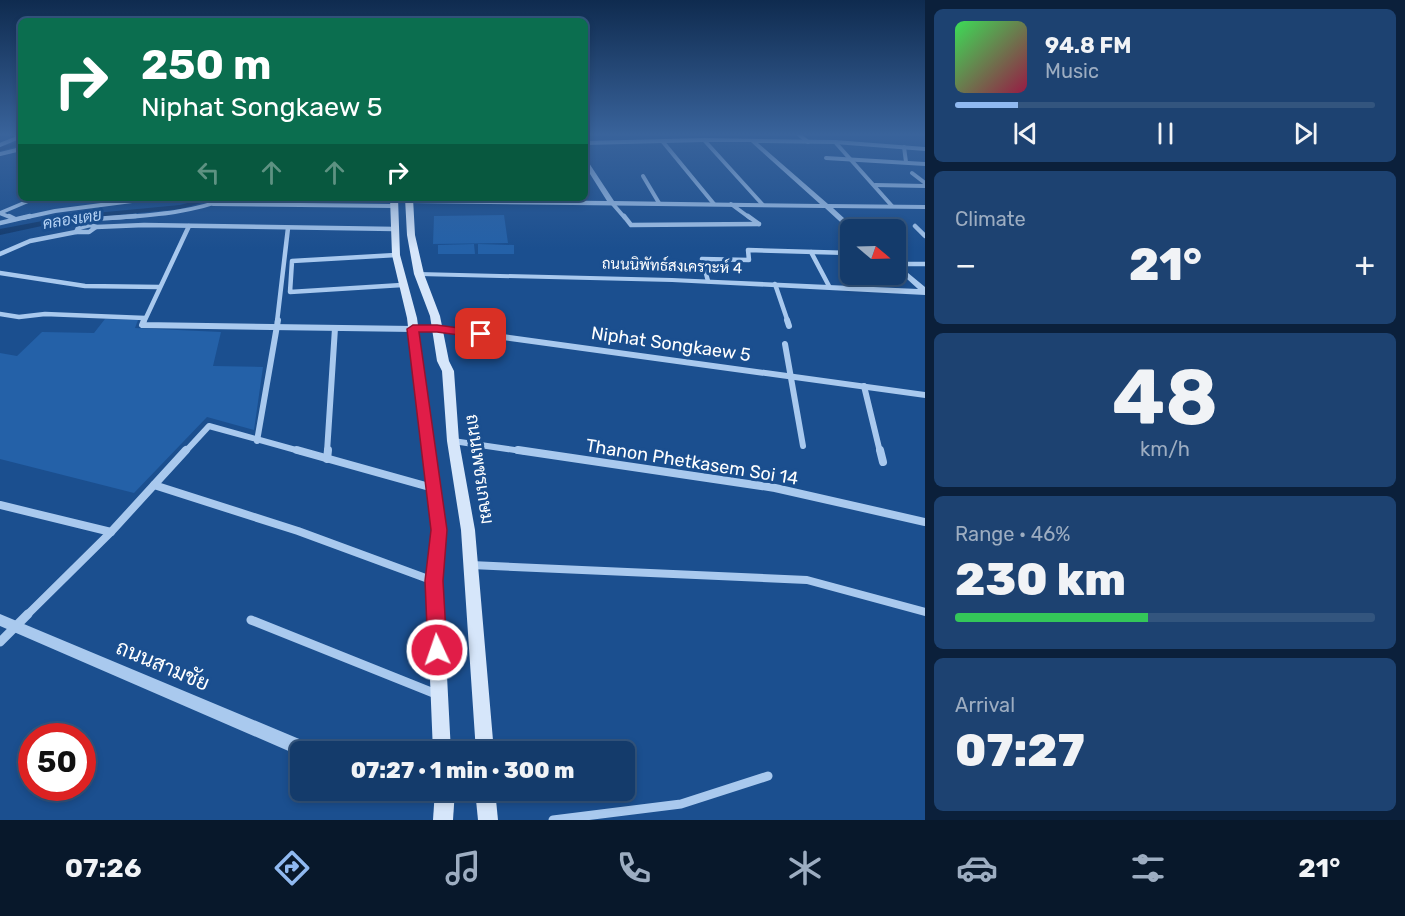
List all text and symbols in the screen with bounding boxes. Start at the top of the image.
text: 94.8 FM [1045,32,1131,59]
text: 250 m [141,40,271,90]
icon: right [42,42,120,120]
text: Music [1045,59,1099,83]
text: Niphat Songkaew 5 [141,91,383,123]
icon: previous [1009,117,1042,150]
icon: pause [1149,117,1182,150]
icon: next [1289,117,1322,150]
icon: left [192,156,225,189]
icon: ahead [255,156,288,189]
icon: ahead [318,156,351,189]
icon: right [381,156,414,189]
water label: คลองเตย [41,205,103,233]
text: Climate [955,207,1026,231]
north arrow [840,219,906,285]
map controls [840,219,906,285]
text: 21° [1129,238,1202,291]
text: − [955,245,976,284]
text: + [1354,245,1375,284]
street label: ถนนนิพัทธ์สงเคราะห์ 4 [602,254,743,277]
pin [455,308,506,359]
icon: arrive [464,317,497,350]
street label: Niphat Songkaew 5 [590,322,752,366]
text: 48 [1112,351,1218,444]
street label: ถนนเพชรเกษม [461,413,499,525]
street label: Thanon Phetkasem Soi 14 [584,434,800,490]
text: km/h [1140,437,1190,461]
text: Range · 46% [955,522,1071,546]
text: 230 km [955,553,1126,606]
position arrow [405,618,469,682]
street label: ถนนสามชัย [113,634,213,696]
text: Arrival [955,693,1015,717]
speed limit sign: 50 [18,723,96,801]
text: 07:27 [955,724,1085,777]
text: 07:27 · 1 min · 300 m [351,757,574,784]
icon: directions [271,847,313,889]
icon: music [442,847,484,889]
icon: phone [613,847,655,889]
icon: climate [784,847,826,889]
icon: car [956,847,998,889]
icon: filters [1127,847,1169,889]
text: 07:26 [65,852,141,884]
text: 21° [1298,852,1340,884]

